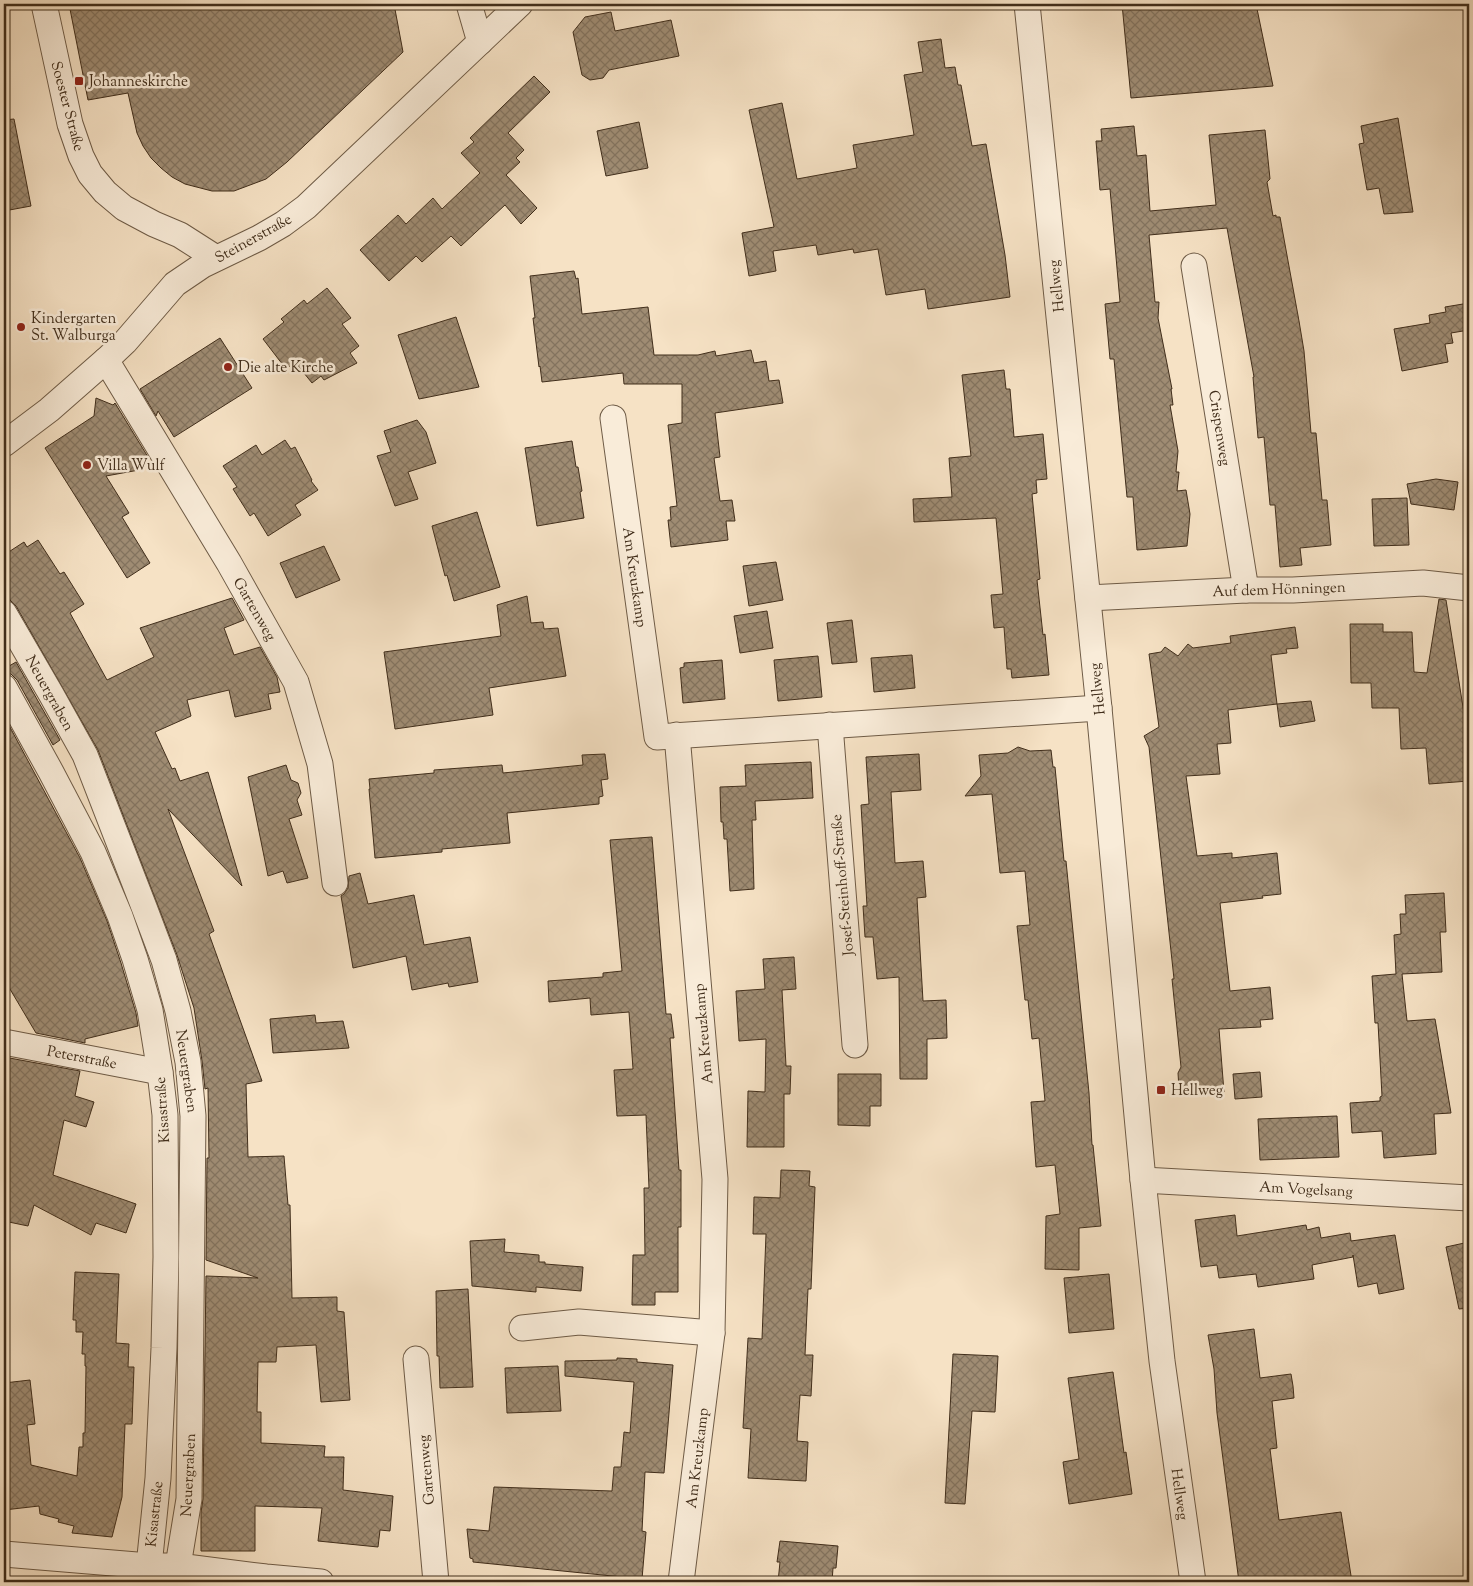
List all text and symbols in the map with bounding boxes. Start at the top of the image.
street label: Soester Straße [44,59,89,154]
place label: Johanneskirche [88,72,188,93]
marker: Johanneskirche [73,75,85,87]
street label: Steinerstraße [211,209,296,269]
street label: Hellweg [1044,259,1071,313]
place label: Kindergarten St. Walburga [31,309,117,347]
marker: Kindergarten St. Walburga [15,321,27,333]
place label: Die alte Kirche [238,358,334,379]
marker: Die alte Kirche [222,361,234,373]
street label: Crispenweg [1202,389,1235,468]
place label: Villa Wulf [97,456,166,477]
marker: Villa Wulf [81,459,93,471]
street label: Am Kreuzkamp [616,526,651,629]
street label: Gartenweg [227,574,280,645]
street label: Auf dem Hönningen [1212,578,1346,603]
street label: Neuergraben [19,652,78,736]
street label: Hellweg [1085,662,1112,716]
street label: Josef-Steinhoff-Straße [827,813,860,957]
street label: Am Kreuzkamp [690,983,719,1085]
street label: Neuergraben [169,1028,202,1114]
street label: Peterstraße [45,1041,119,1076]
street label: Kisastraße [151,1076,176,1144]
place label: Hellweg [1171,1081,1223,1102]
marker: Hellweg [1155,1084,1167,1096]
street label: Am Vogelsang [1259,1178,1353,1203]
street label: Am Kreuzkamp [682,1407,715,1510]
street label: Neuergraben [177,1433,202,1517]
street label: Gartenweg [414,1434,441,1506]
street label: Hellweg [1164,1467,1193,1521]
street label: Kisastraße [142,1480,169,1548]

